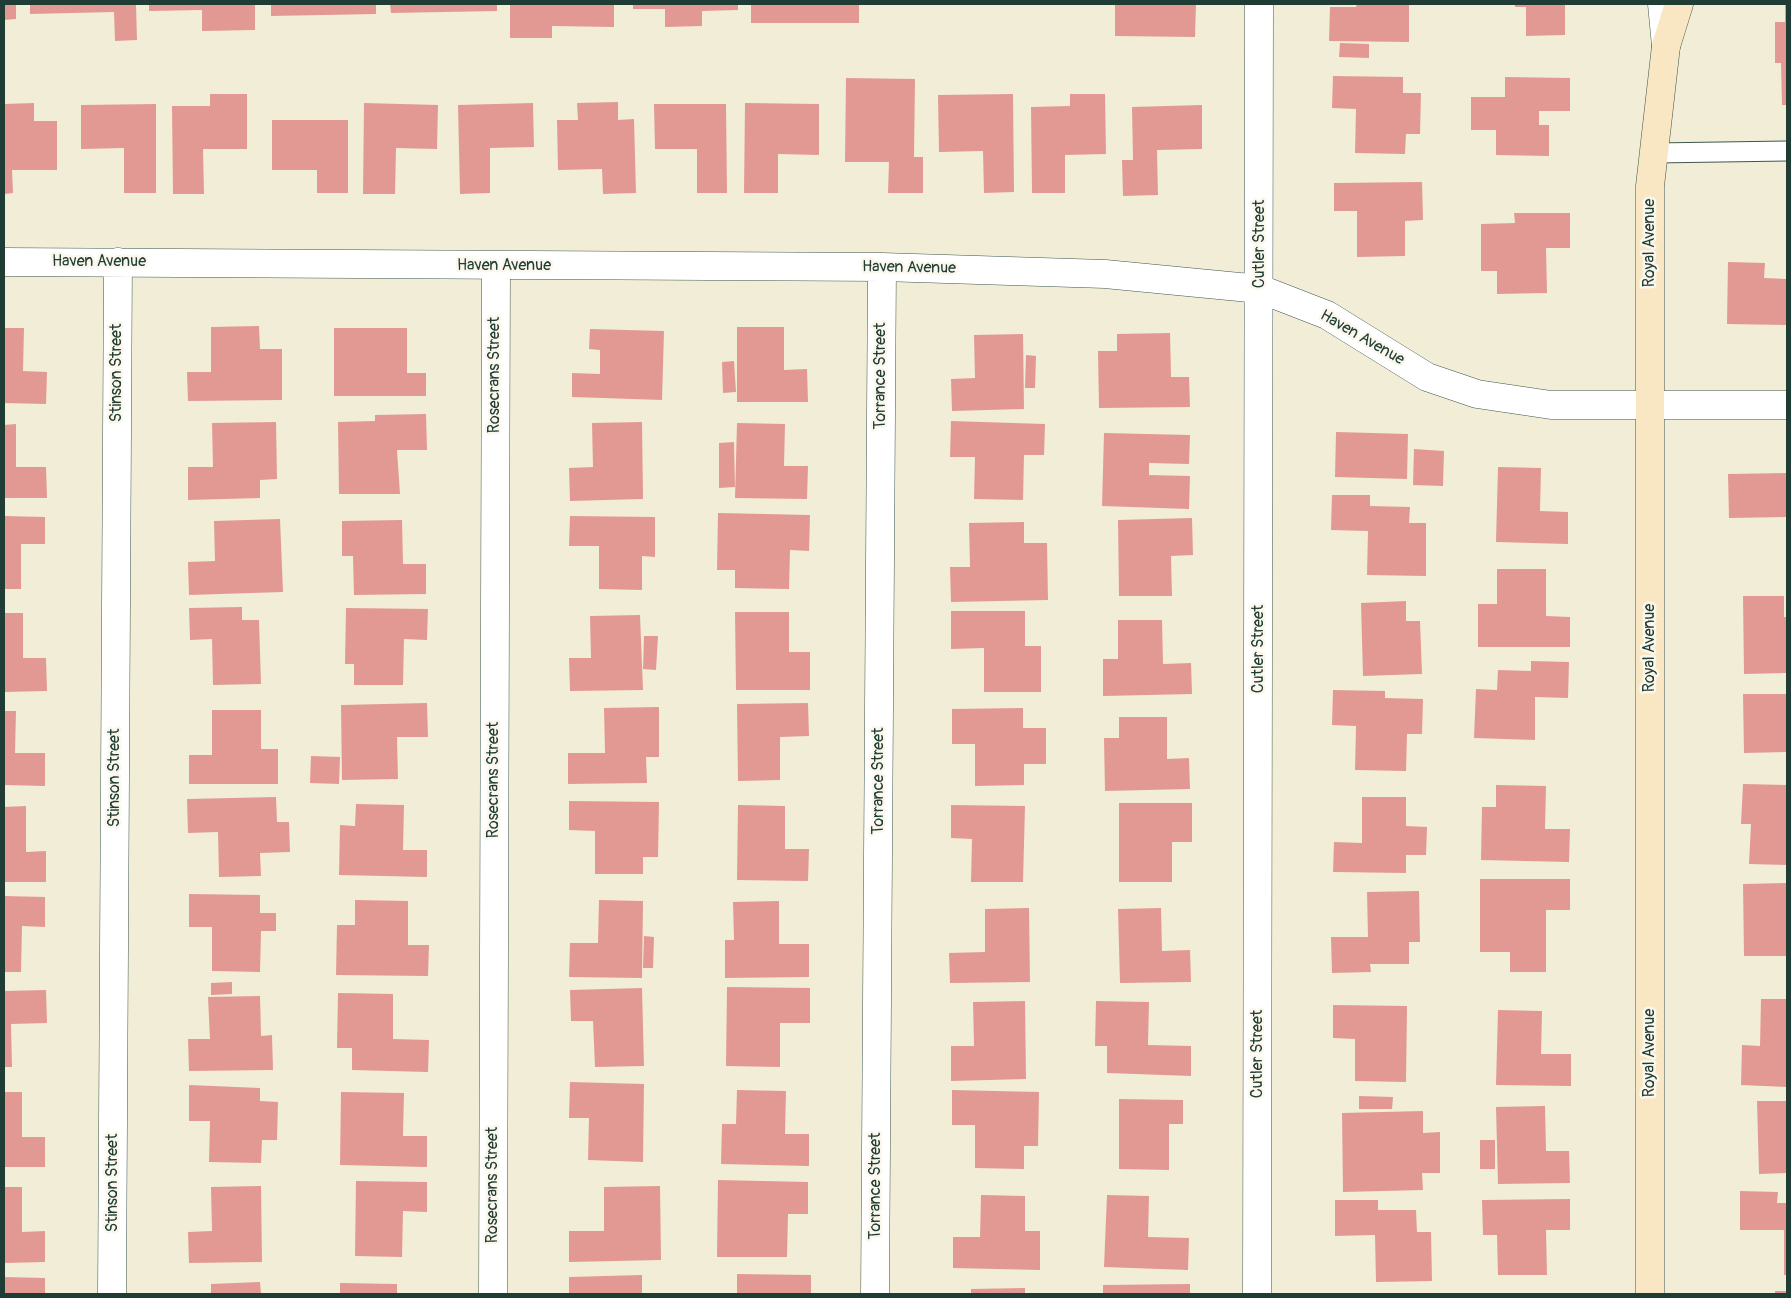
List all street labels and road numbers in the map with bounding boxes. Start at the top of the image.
street label: Royal Avenue [1640,199,1660,287]
street label: Cutler Street [1250,200,1270,288]
street label: Haven Avenue [52,252,146,272]
street label: Haven Avenue [457,256,551,276]
street label: Haven Avenue [862,258,956,278]
street label: Haven Avenue [1316,306,1408,370]
street label: Rosecrans Street [485,317,505,433]
street label: Torrance Street [871,322,891,430]
street label: Stinson Street [107,324,127,422]
street label: Royal Avenue [1640,604,1660,692]
street label: Cutler Street [1249,605,1269,693]
street label: Rosecrans Street [484,722,504,838]
street label: Torrance Street [869,727,889,835]
street label: Stinson Street [105,729,125,827]
street label: Royal Avenue [1640,1009,1660,1097]
street label: Cutler Street [1248,1010,1268,1098]
street label: Rosecrans Street [483,1127,503,1243]
street label: Torrance Street [866,1132,886,1240]
street label: Stinson Street [103,1134,123,1232]

